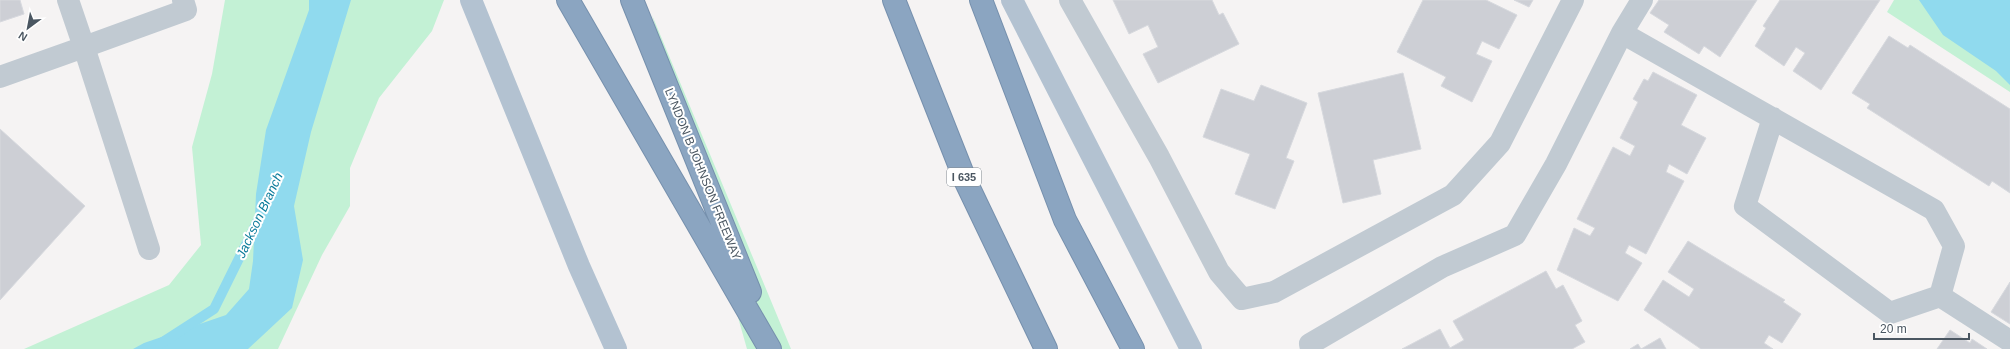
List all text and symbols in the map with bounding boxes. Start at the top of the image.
north arrow [8,8,48,48]
text: N [16,29,29,44]
street label: LYNDON B JOHNSON FREEWAY [662,86,744,262]
road number: I 635 [947,168,981,186]
water label: Jackson Branch [233,170,286,261]
scale bar [1874,315,1969,341]
text: 20 m [1880,322,1907,336]

